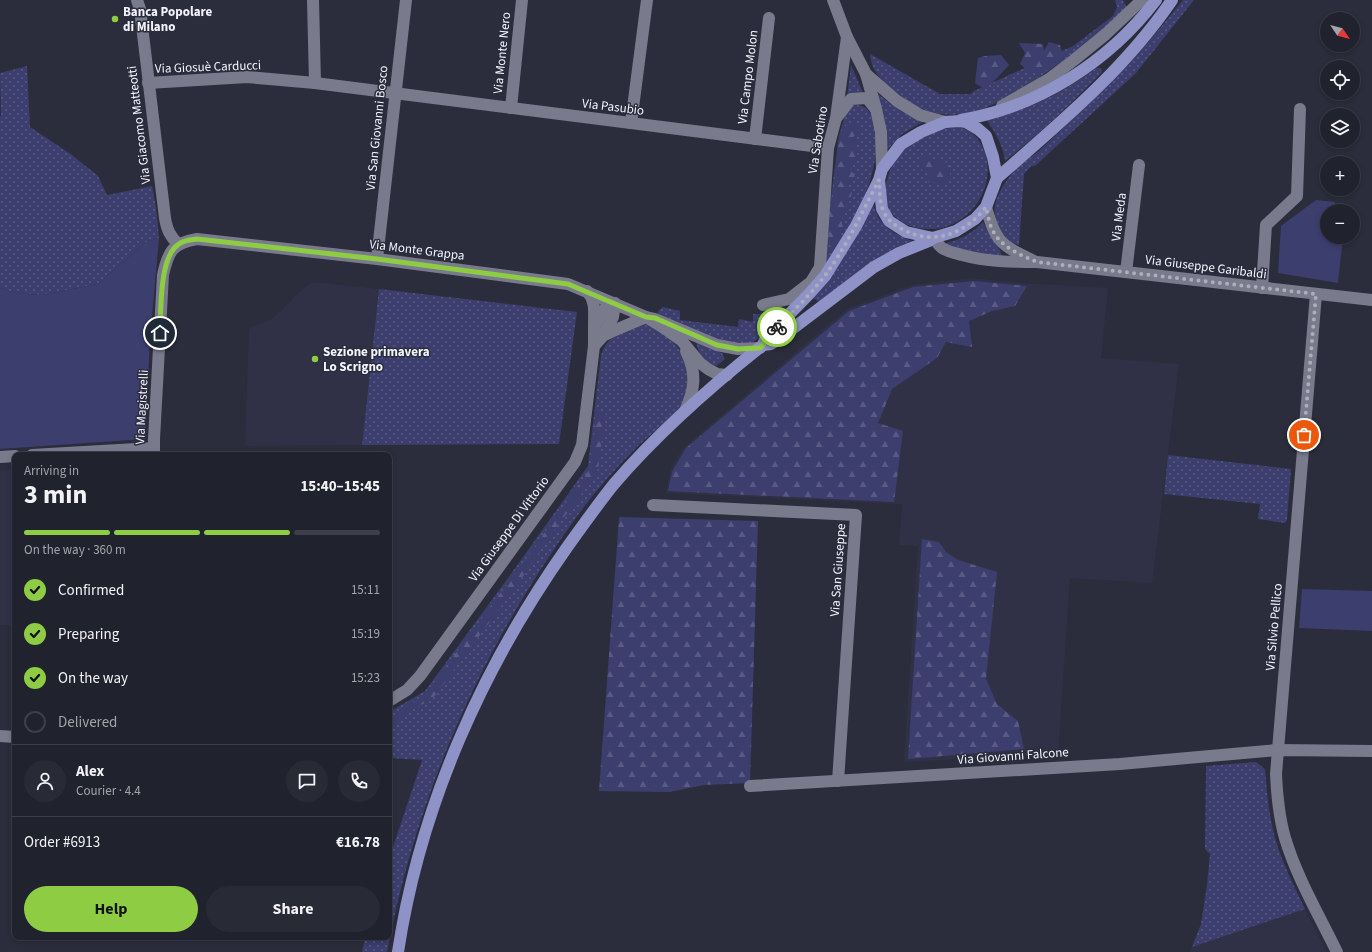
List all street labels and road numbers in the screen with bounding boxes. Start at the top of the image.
street label: Via Monte Nero [489,11,515,95]
street label: Via Campo Molon [733,29,763,125]
street label: Via Giosuè Carducci [155,56,261,78]
street label: Via Giacomo Matteotti [123,65,155,185]
street label: Via San Giovanni Bosco [361,65,393,191]
street label: Via Pasubio [581,94,645,120]
street label: Via Sabotino [804,105,832,175]
street label: Via Meda [1107,192,1131,242]
street label: Via Monte Grappa [369,235,465,265]
street label: Via Giuseppe Garibaldi [1144,251,1268,283]
street label: Via Magistrelli [131,369,153,445]
street label: Via Giuseppe Di Vittorio [465,473,553,585]
street label: Via San Giuseppe [826,523,850,617]
street label: Via Silvio Pellico [1261,583,1287,671]
street label: Via Giovanni Falcone [957,743,1069,769]

